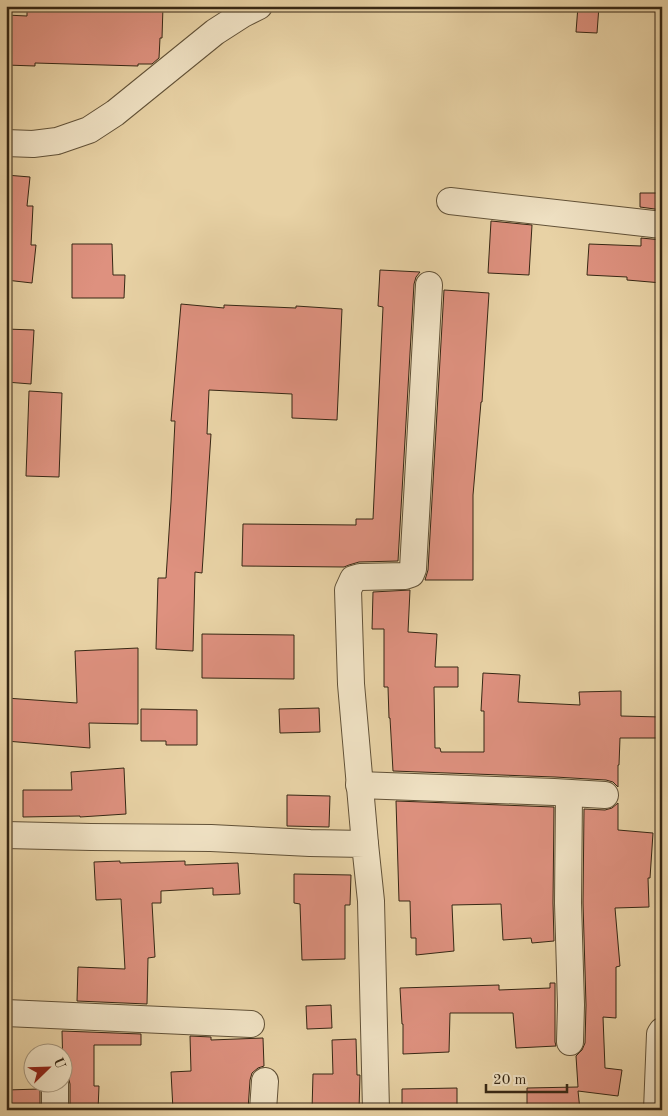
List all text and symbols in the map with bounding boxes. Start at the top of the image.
north arrow [22,1044,72,1094]
text: U [50,1055,68,1071]
scale bar [486,1061,567,1093]
text: 20 m [493,1073,527,1088]

